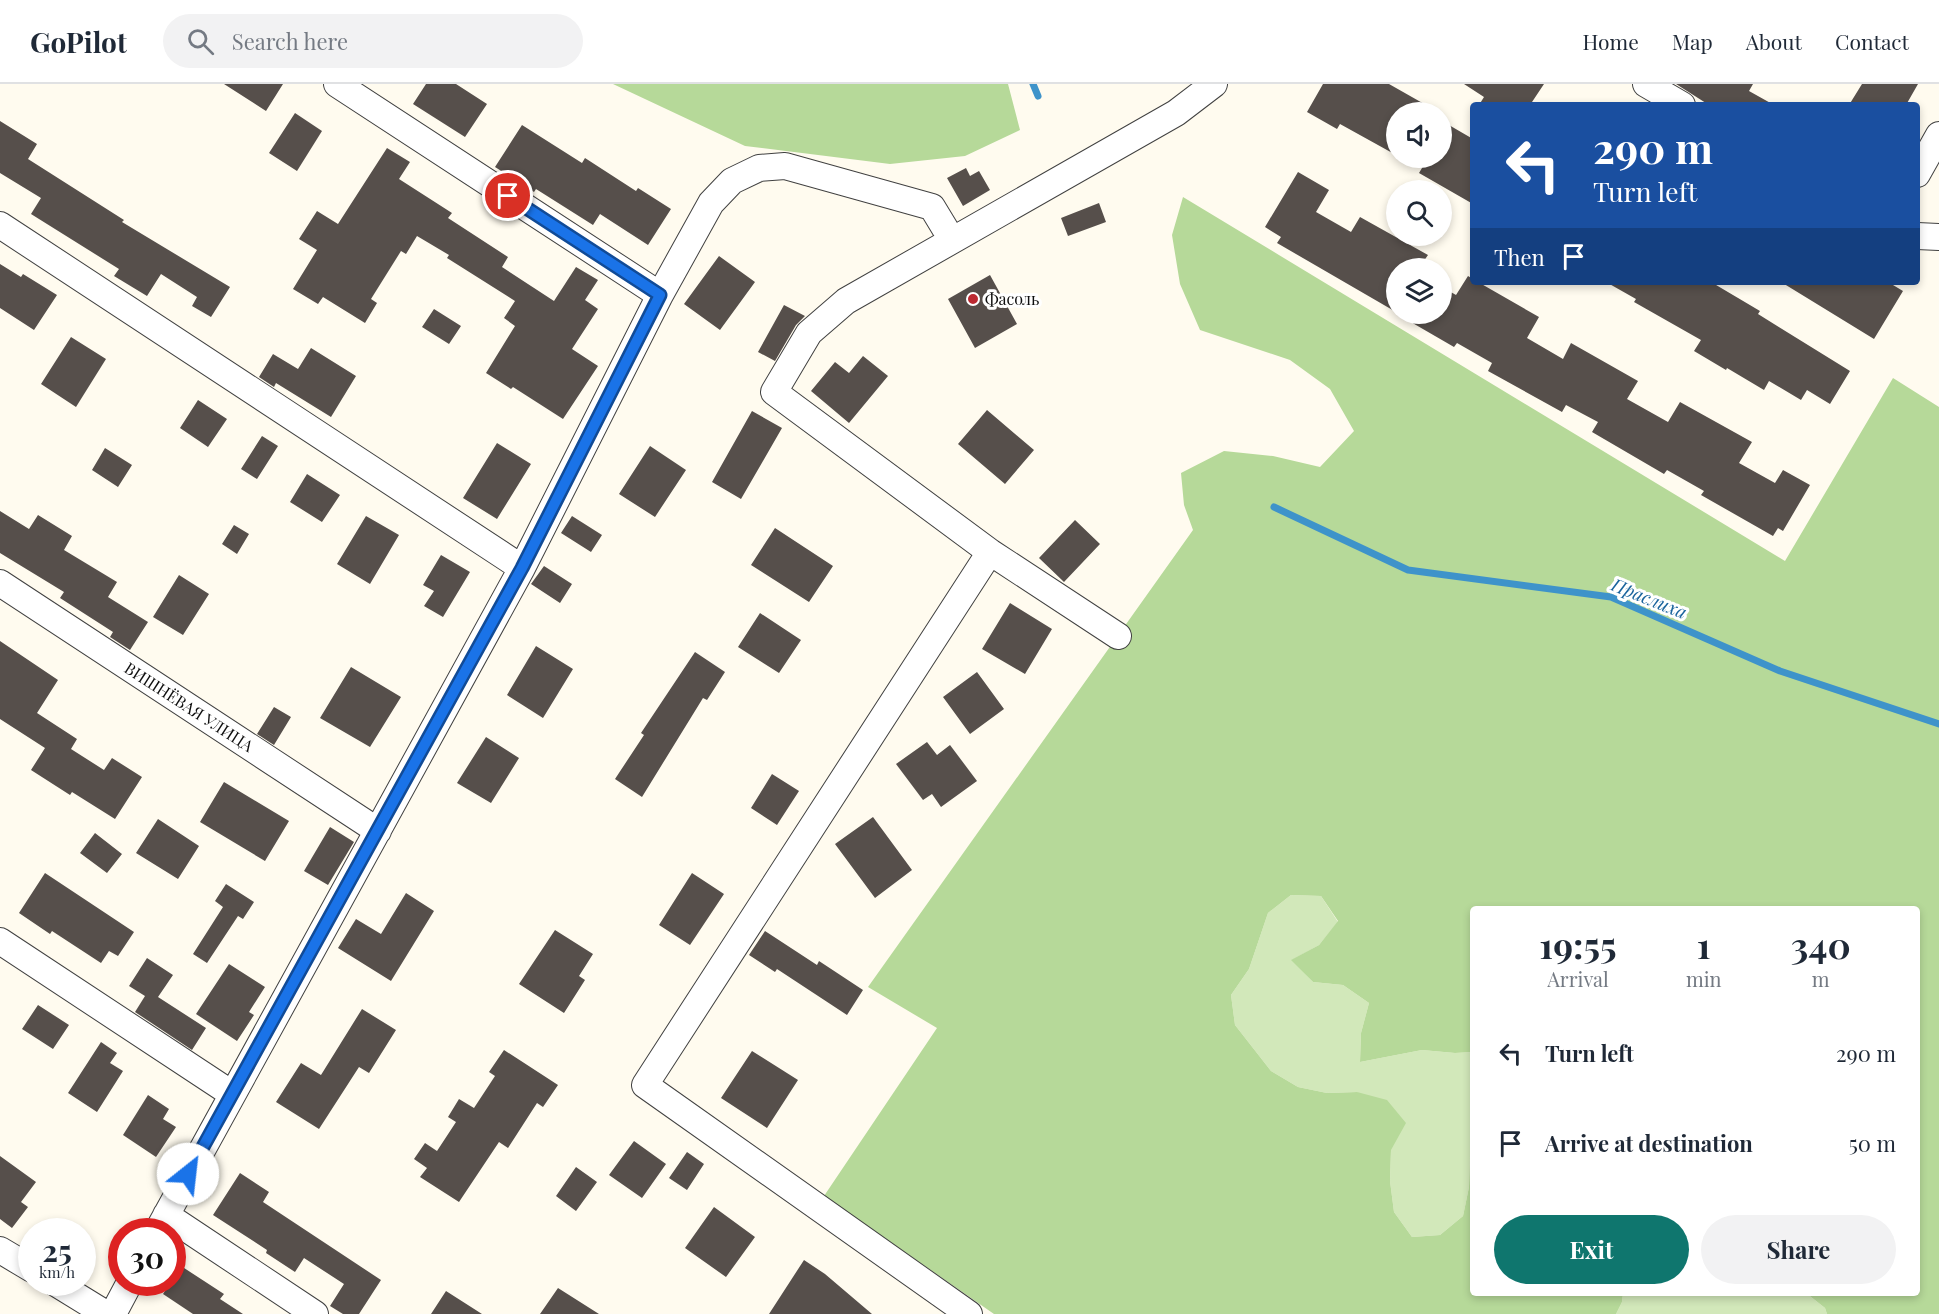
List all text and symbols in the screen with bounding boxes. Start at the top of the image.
search box [163,14,583,68]
text: GoPilot [30,23,127,60]
icon: search [184,25,217,58]
text: Search here [232,26,348,56]
text: Home [1583,27,1639,55]
text: Map [1672,27,1713,55]
text: About [1746,27,1802,55]
text: Contact [1835,27,1909,55]
map controls [1386,102,1452,324]
button: sound [1386,102,1452,168]
text: 290 m [1593,119,1713,175]
icon: left [1494,126,1572,204]
pin [482,170,533,221]
text: Turn left [1593,173,1697,209]
icon: arrive [491,179,524,212]
button: search [1386,180,1452,246]
icon: arrive [1557,240,1590,273]
text: Then [1494,242,1545,272]
button: layers [1386,258,1452,324]
place label: Фасоль [985,288,1039,309]
marker: Фасоль [966,292,980,306]
water label: Праслиха [1607,572,1691,624]
street label: ВИШНЁВАЯ УЛИЦА [121,657,258,757]
text: 19:55 [1539,920,1617,968]
text: 1 [1697,920,1711,968]
text: 340 [1791,920,1851,968]
text: Arrival [1547,965,1609,992]
text: min [1686,965,1721,992]
text: m [1812,965,1830,992]
icon: left [1494,1037,1527,1070]
text: Turn left [1545,1038,1634,1068]
text: 290 m [1836,1038,1896,1068]
icon: arrive [1494,1127,1527,1160]
text: Arrive at destination [1545,1128,1753,1158]
text: 50 m [1849,1128,1896,1158]
position arrow [156,1142,220,1206]
button: Exit [1494,1215,1689,1284]
button: Share [1701,1215,1896,1284]
speed limit sign: 30 [108,1218,186,1296]
text: 25 [42,1230,72,1270]
text: km/h [39,1262,75,1282]

